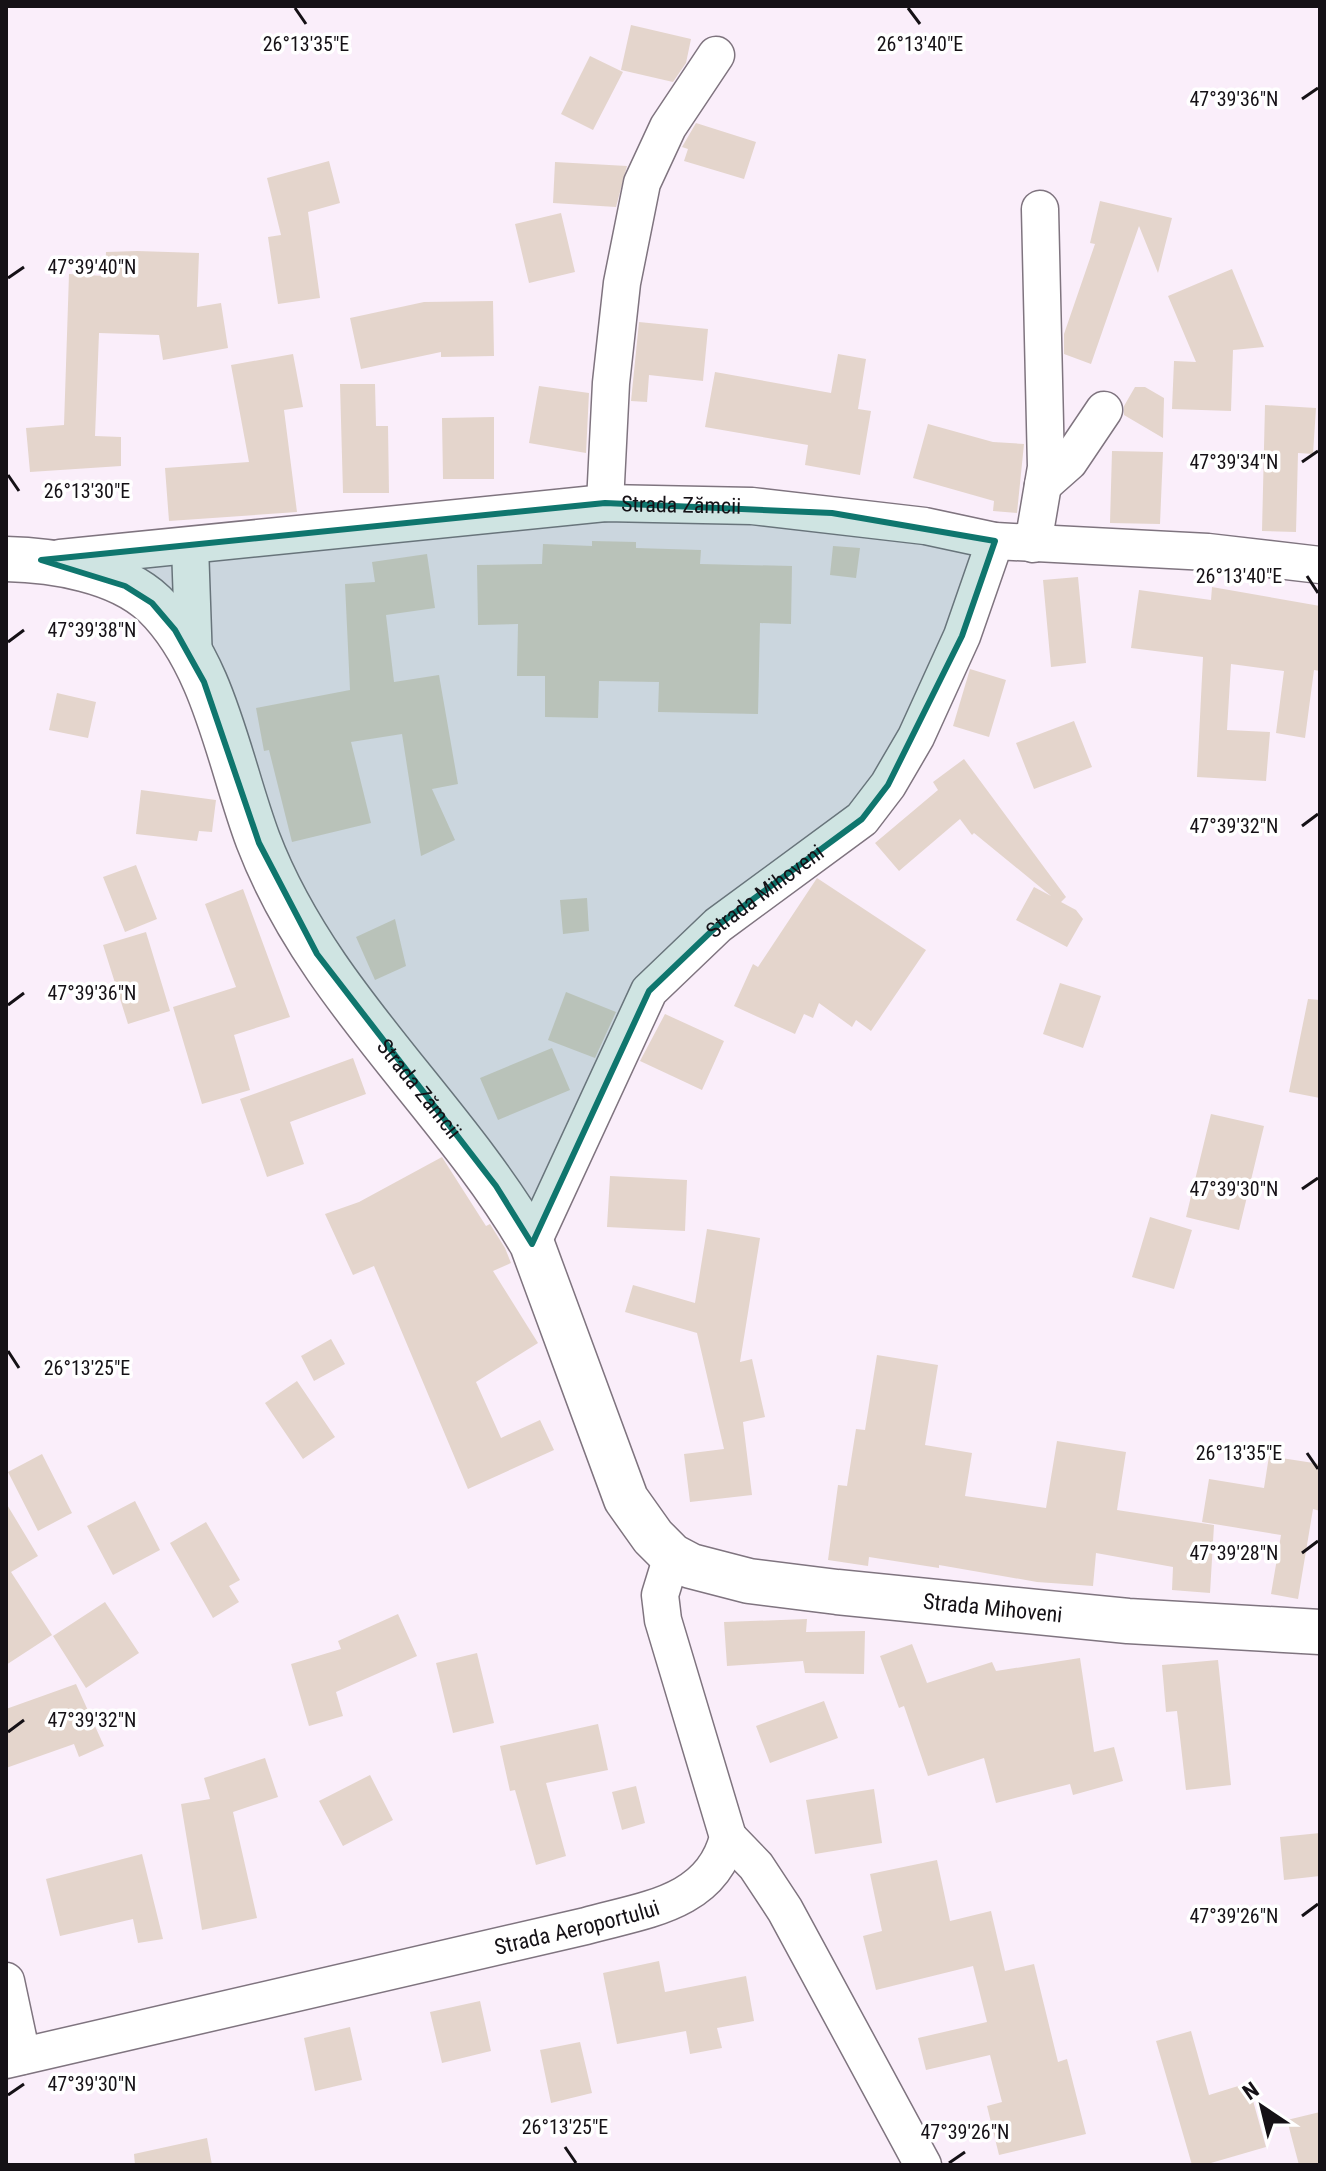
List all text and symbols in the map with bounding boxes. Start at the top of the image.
text: 26°13'35"E [263,32,349,56]
text: 26°13'40"E [877,32,963,56]
text: 47°39'36"N [1189,87,1279,111]
text: 47°39'40"N [47,255,137,279]
text: 47°39'34"N [1189,450,1279,474]
text: 26°13'30"E [44,479,130,503]
street label: Strada Zămcii [621,491,742,519]
text: 26°13'40"E [1196,564,1282,588]
text: 47°39'38"N [47,618,137,642]
text: 47°39'32"N [1189,814,1279,838]
street label: Strada Mihoveni [701,840,829,943]
text: 47°39'36"N [47,981,137,1005]
street label: Strada Zămcii [372,1034,466,1144]
text: 47°39'30"N [1189,1177,1279,1201]
text: 26°13'25"E [44,1356,130,1380]
text: 26°13'35"E [1196,1441,1282,1465]
text: 47°39'28"N [1189,1541,1279,1565]
street label: Strada Mihoveni [922,1589,1064,1627]
text: 47°39'32"N [47,1708,137,1732]
street label: Strada Aeroportului [492,1895,663,1960]
text: 47°39'26"N [1189,1904,1279,1928]
north arrow [1222,2067,1302,2147]
text: 47°39'30"N [47,2072,137,2096]
text: N [1238,2077,1264,2105]
text: 26°13'25"E [522,2115,608,2139]
text: 47°39'26"N [920,2120,1010,2144]

